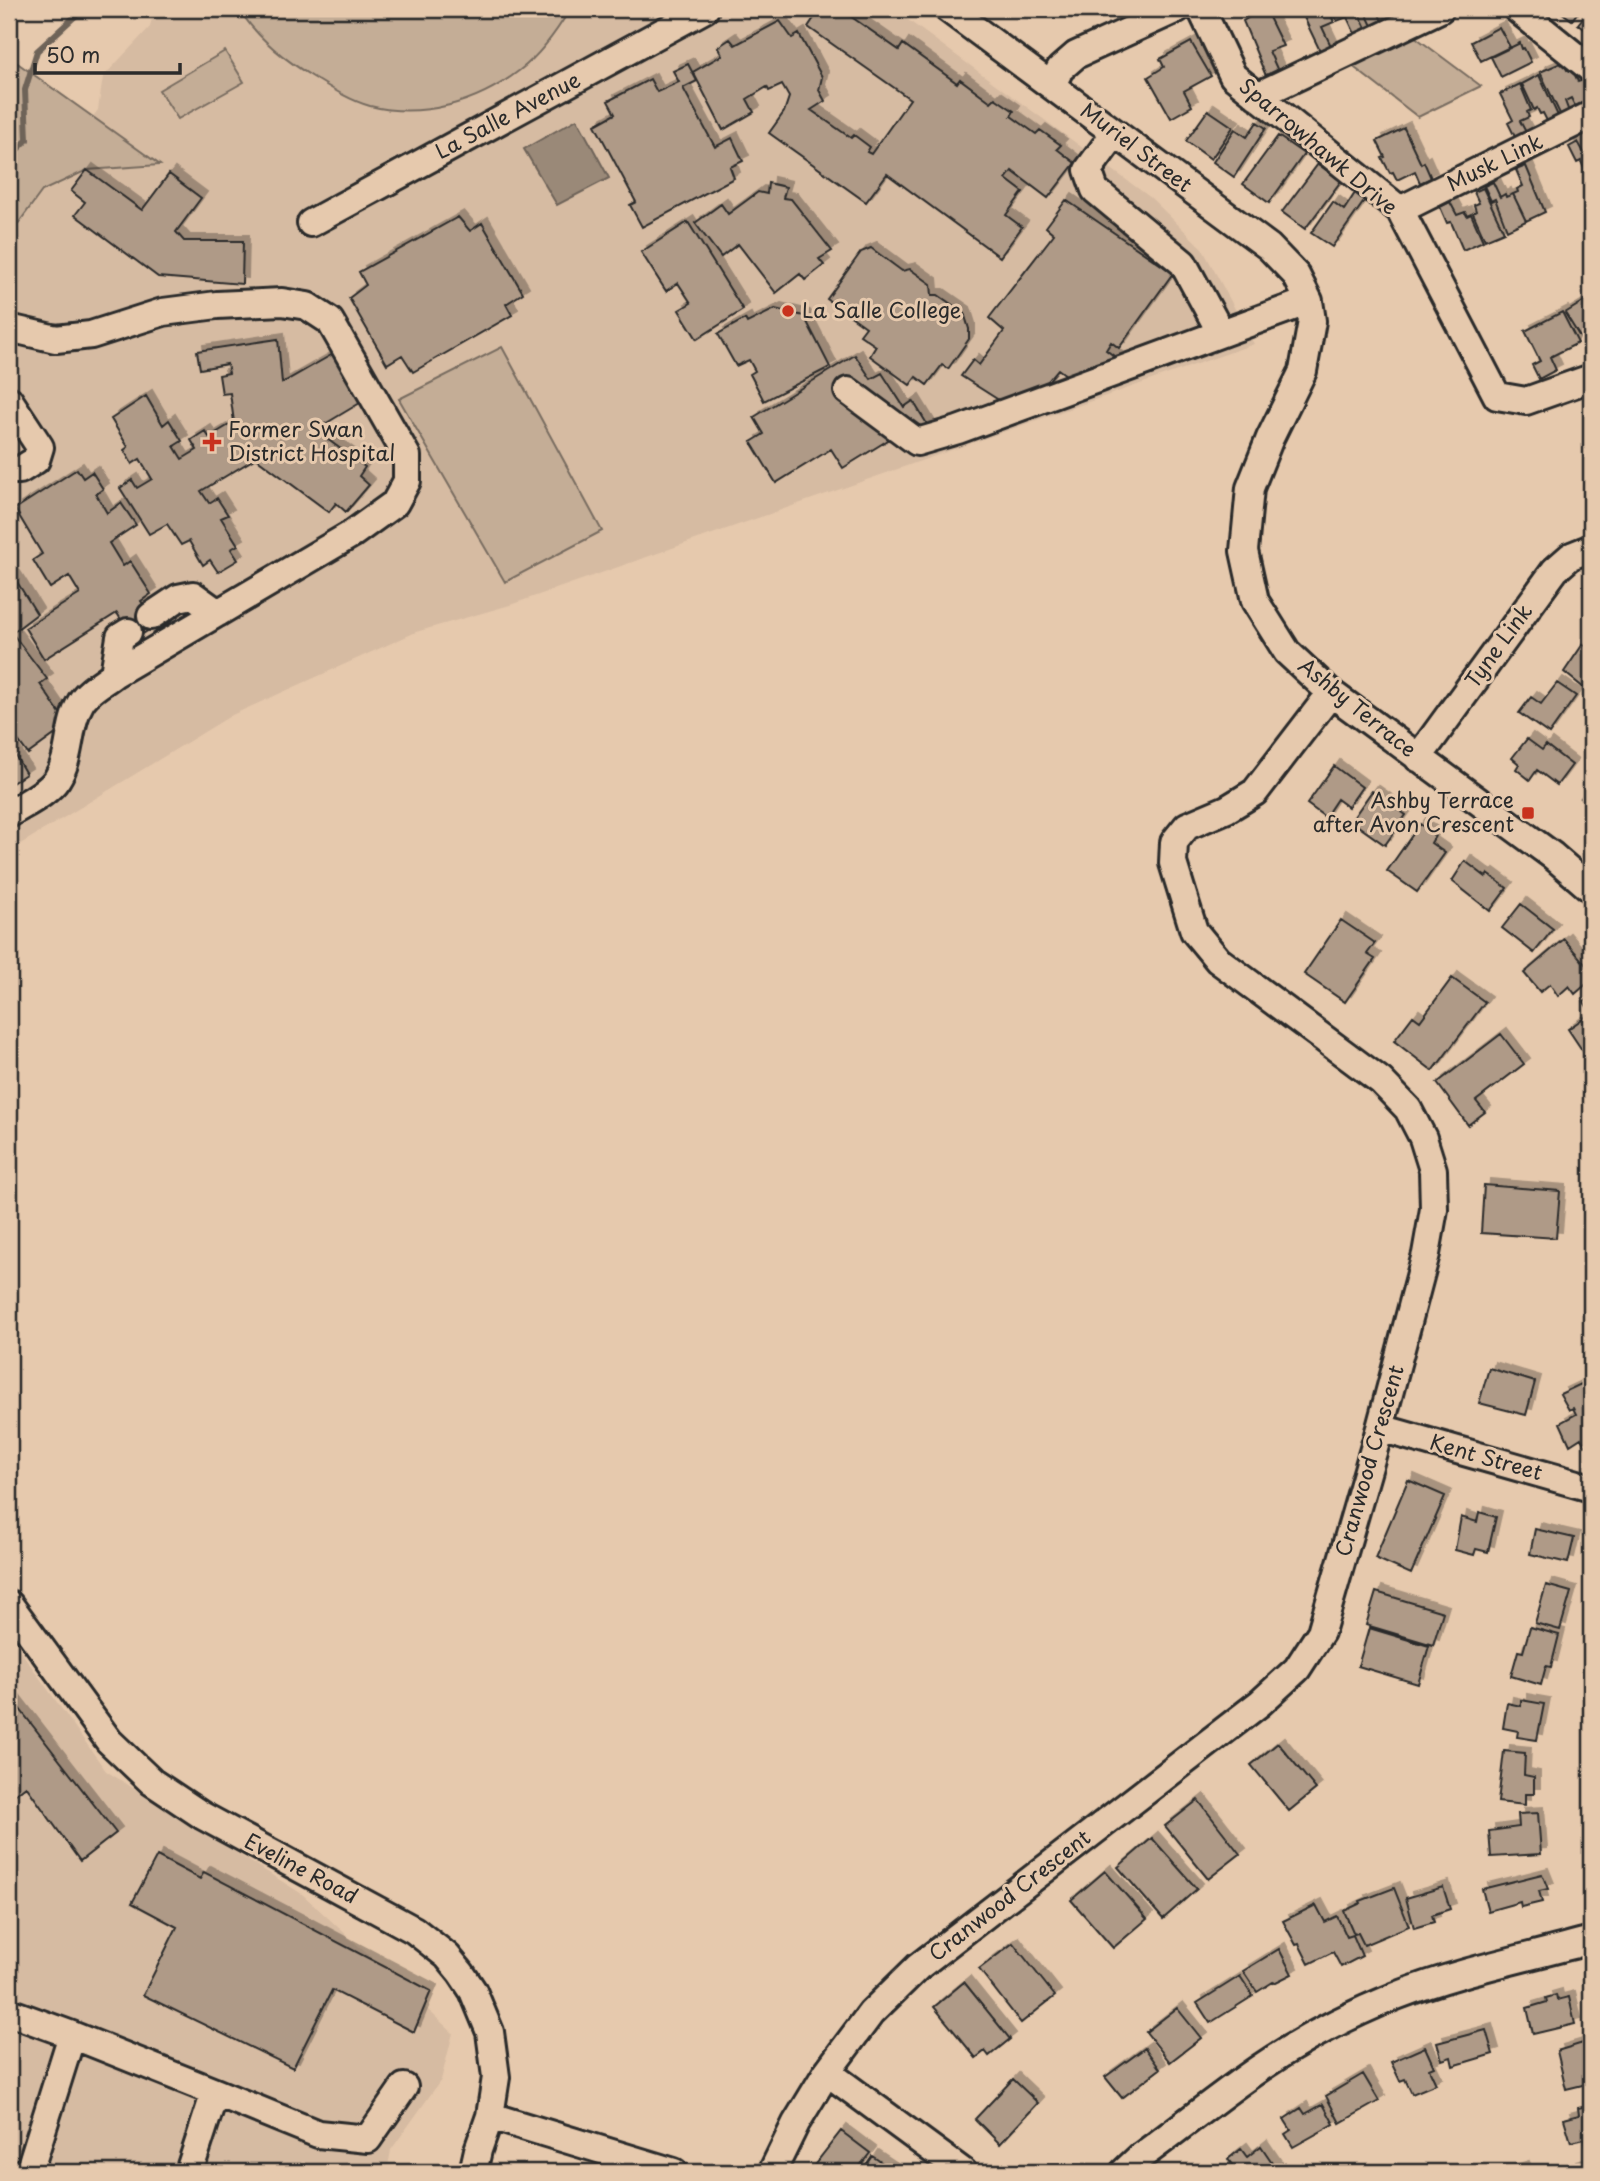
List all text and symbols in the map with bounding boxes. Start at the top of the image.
scale bar [35,32,180,76]
text: 50 m [46,38,100,70]
street label: La Salle Avenue [429,62,585,166]
street label: Sparrowhawk Drive [1233,69,1406,222]
street label: Muriel Street [1075,94,1200,199]
street label: Musk Link [1441,124,1548,198]
place label: La Salle College [802,293,961,325]
marker: La Salle College [780,303,796,319]
place label: Former Swan District Hospital [228,412,395,468]
marker: Former Swan District Hospital [202,432,222,452]
street label: Tyne Link [1456,596,1539,694]
street label: Ashby Terrace [1292,649,1424,764]
place label: Ashby Terrace after Avon Crescent [1313,783,1514,839]
marker: Ashby Terrace after Avon Crescent [1520,805,1536,821]
street label: Cranwood Crescent [1325,1361,1411,1560]
street label: Kent Street [1426,1425,1547,1487]
street label: Cranwood Crescent [921,1821,1097,1968]
street label: Eveline Road [239,1824,364,1911]

